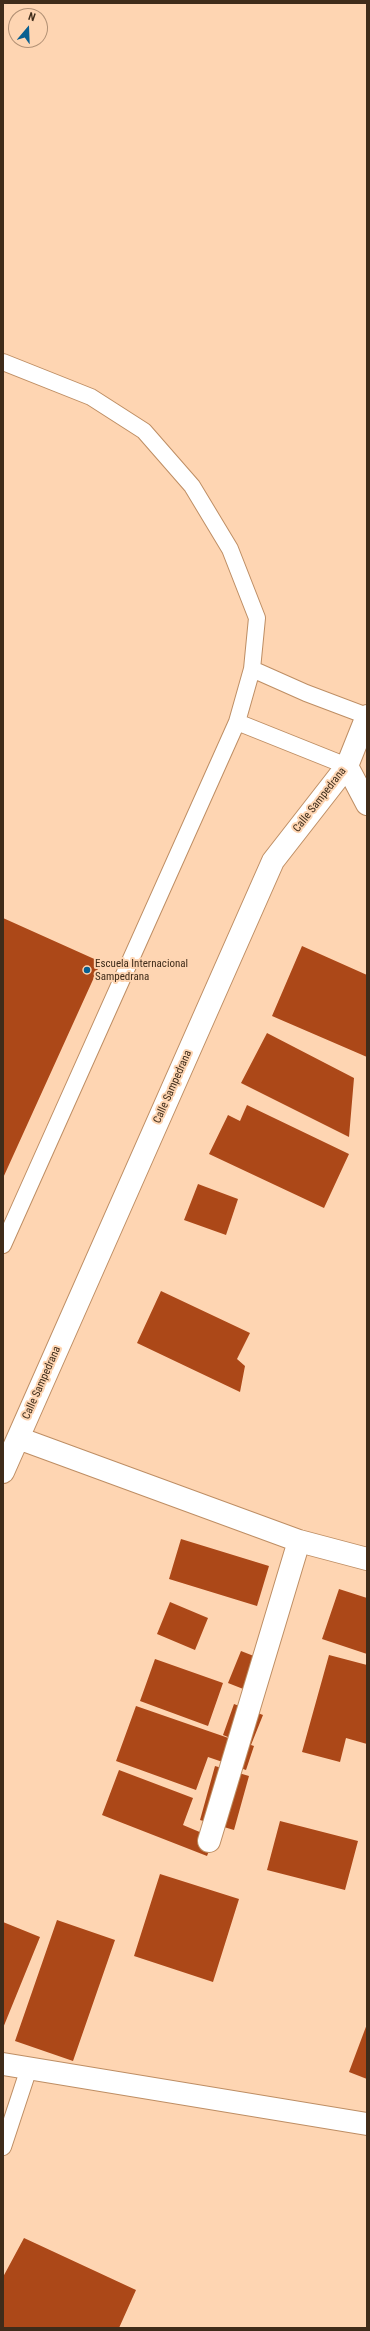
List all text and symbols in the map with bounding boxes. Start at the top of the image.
north arrow [8,8,48,48]
text: N [26,10,37,24]
street label: Calle Sampedrana [291,765,349,835]
place label: Escuela Internacional Sampedrana [95,957,188,983]
marker: Escuela Internacional Sampedrana [82,965,92,975]
street label: Calle Sampedrana [151,1048,195,1126]
street label: Calle Sampedrana [20,1344,64,1422]

